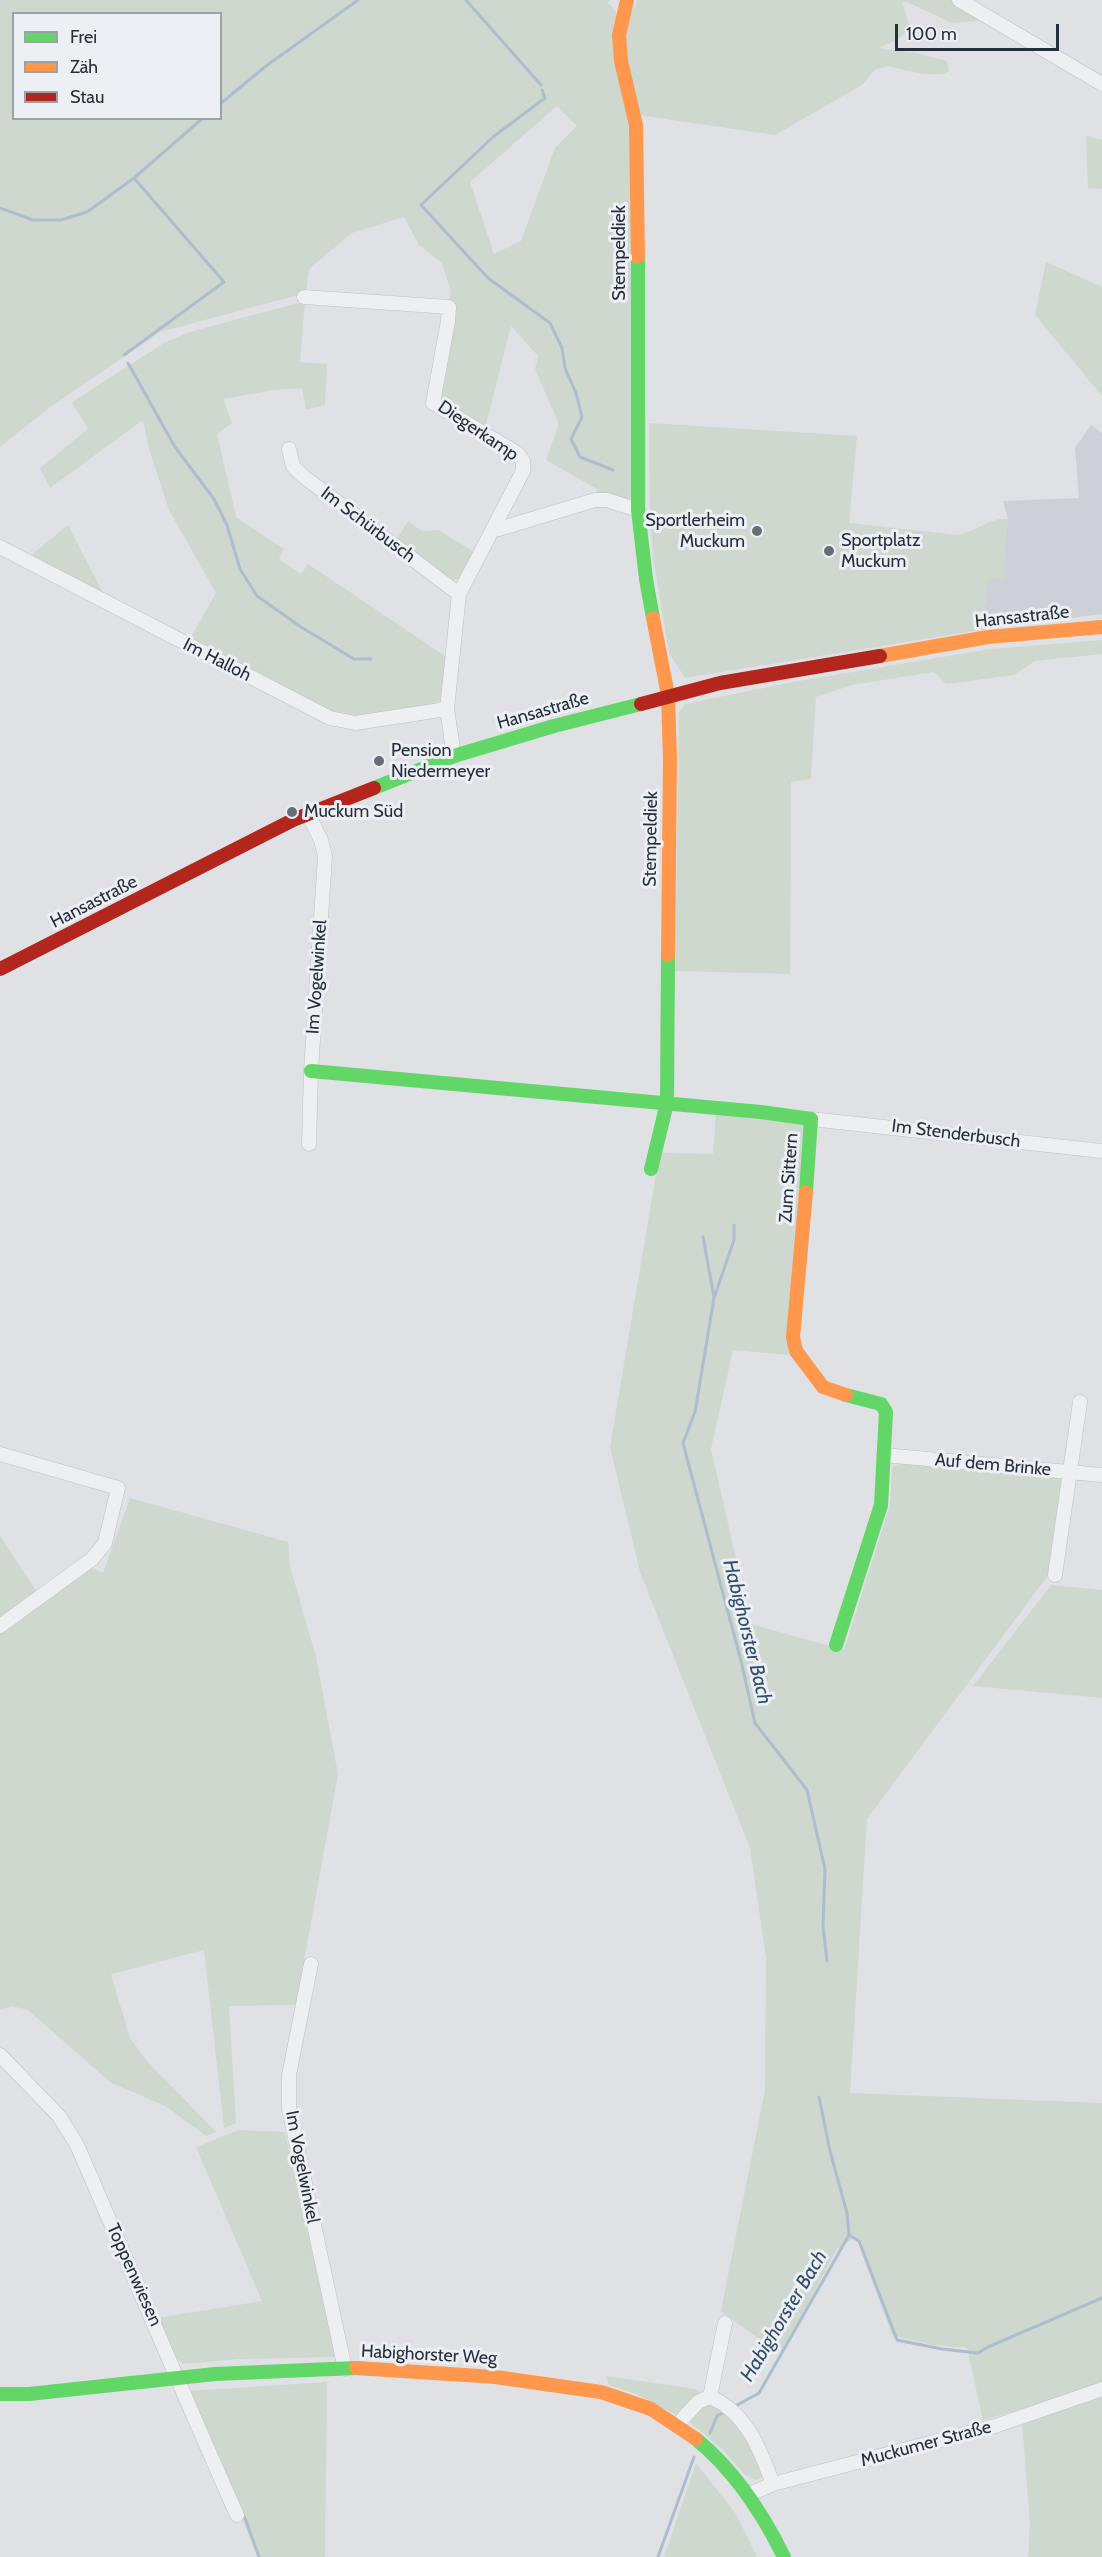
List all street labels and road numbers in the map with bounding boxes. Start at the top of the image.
street label: Stempeldiek [609,205,631,301]
street label: Diegerkamp [434,396,522,466]
street label: Im Schürbusch [317,482,419,568]
street label: Hansastraße [974,601,1070,633]
street label: Im Halloh [179,634,255,686]
street label: Hansastraße [495,688,591,734]
street label: Stempeldiek [639,791,663,887]
street label: Hansastraße [47,871,141,933]
street label: Im Vogelwinkel [302,919,332,1035]
street label: Im Stenderbusch [890,1115,1022,1153]
street label: Zum Sittern [775,1132,803,1224]
street label: Auf dem Brinke [934,1449,1052,1481]
street label: Im Vogelwinkel [280,2109,324,2225]
street label: Toppenwiesen [102,2220,166,2330]
street label: Habighorster Weg [360,2341,498,2369]
street label: Muckumer Straße [858,2416,994,2472]

